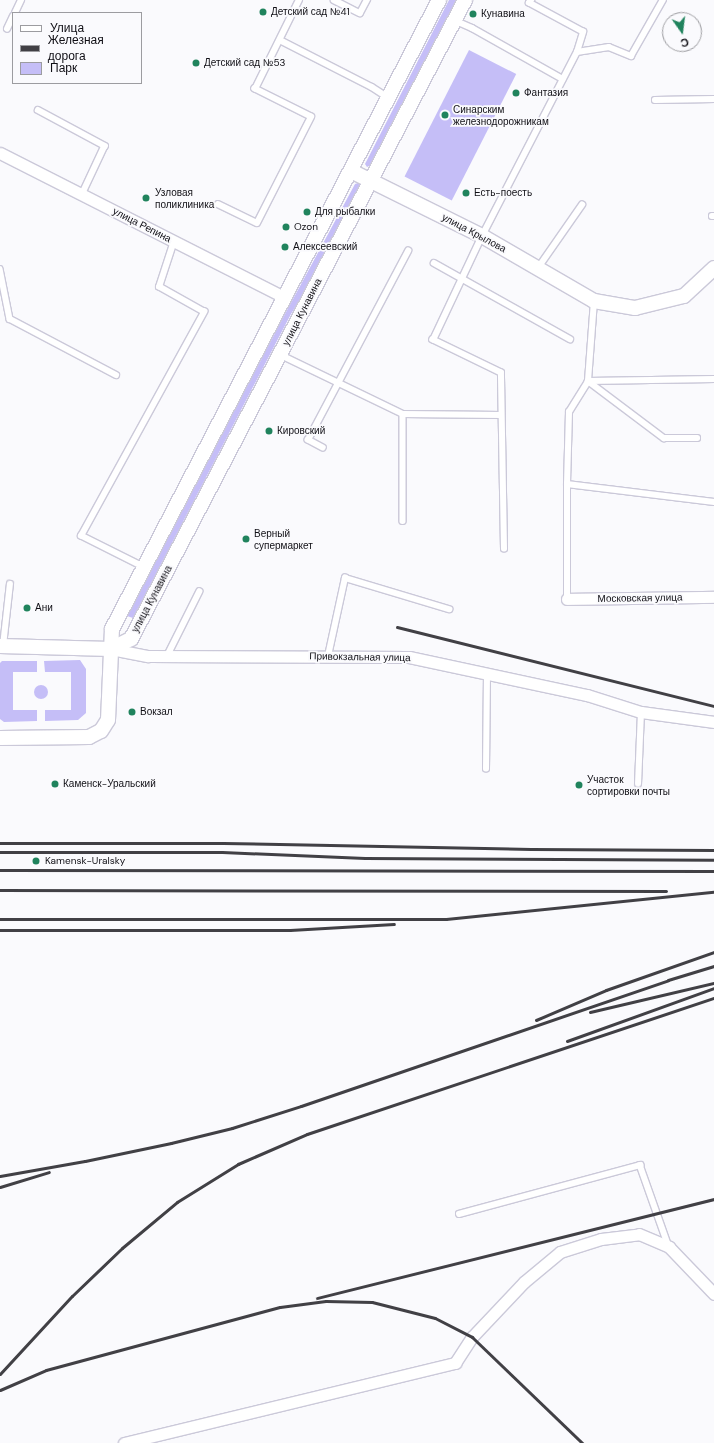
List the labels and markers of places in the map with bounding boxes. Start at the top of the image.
place label: Детский сад №41 [271,6,350,18]
marker: Детский сад №41 [258,7,268,17]
place label: Кунавина [481,8,525,20]
marker: Кунавина [468,9,478,19]
place label: Детский сад №53 [204,57,285,69]
marker: Детский сад №53 [191,58,201,68]
place label: Фантазия [524,87,568,99]
marker: Фантазия [511,88,521,98]
place label: Синарским железнодорожникам [453,103,549,126]
marker: Синарским железнодорожникам [440,110,450,120]
place label: Узловая поликлиника [155,186,214,210]
place label: Есть-поесть [474,187,532,199]
marker: Есть-поесть [461,188,471,198]
marker: Узловая поликлиника [140,192,152,204]
place label: Для рыбалки [315,206,375,218]
marker: Для рыбалки [302,207,312,217]
place label: Ozon [294,221,318,233]
marker: Ozon [281,222,291,232]
place label: Алексеевский [293,241,357,253]
marker: Алексеевский [280,242,290,252]
place label: Кировский [277,425,325,437]
marker: Кировский [264,426,274,436]
place label: Верный супермаркет [254,527,313,550]
marker: Верный супермаркет [241,534,251,544]
place label: Ани [35,602,53,614]
marker: Ани [22,603,32,613]
place label: Вокзал [140,706,173,718]
marker: Вокзал [127,707,137,717]
place label: Участок сортировки почты [587,773,670,796]
place label: Каменск-Уральский [63,778,156,790]
marker: Каменск-Уральский [50,779,60,789]
marker: Участок сортировки почты [574,780,584,790]
marker: Kamensk-Uralsky [30,855,42,867]
place label: Kamensk-Uralsky [45,855,125,867]

